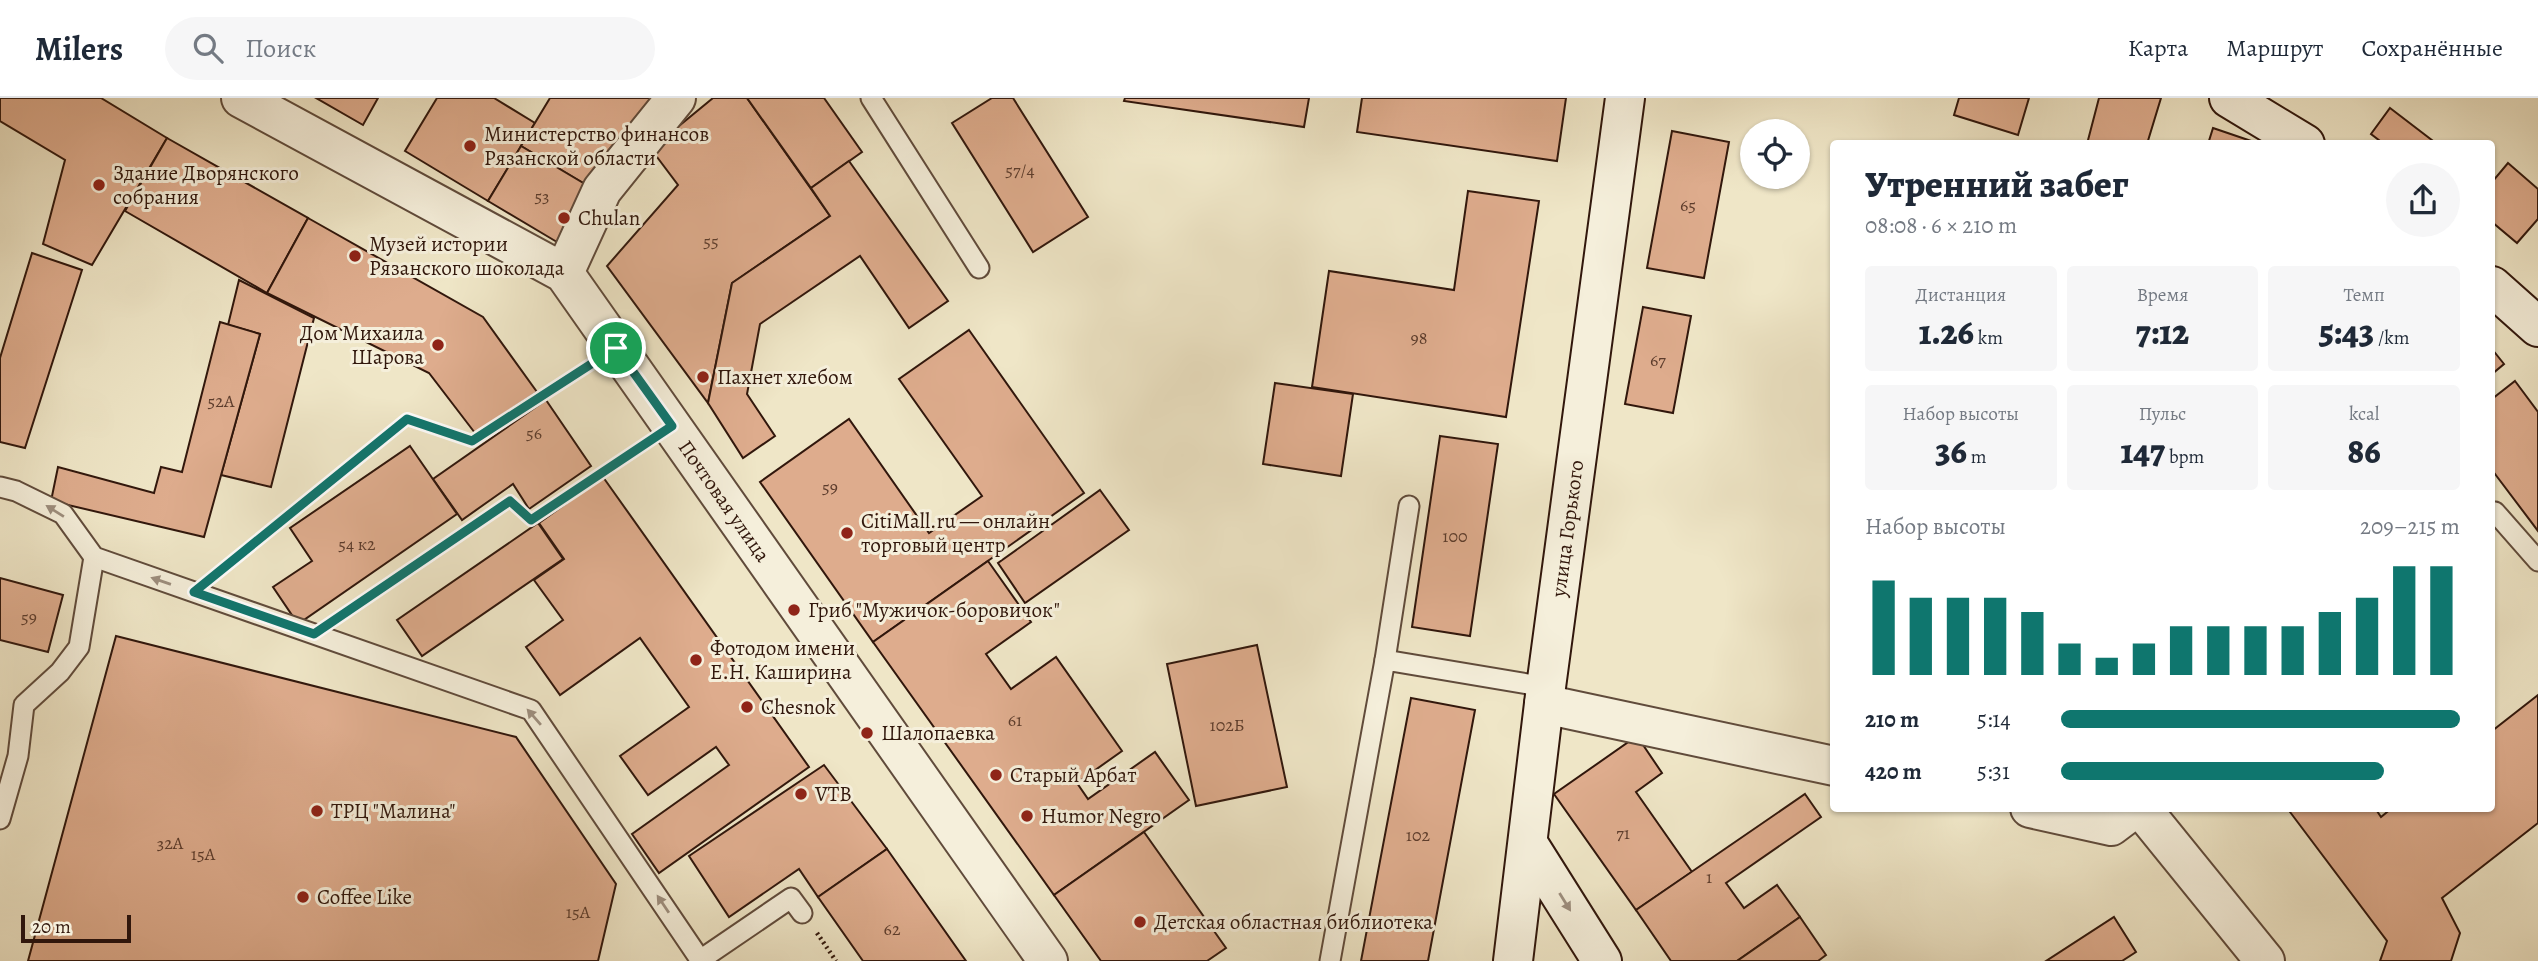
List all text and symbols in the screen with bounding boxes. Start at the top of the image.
search box [165,17,655,80]
text: Milers [35,26,123,71]
icon: search [189,29,227,67]
text: Поиск [245,31,316,66]
text: Карта [2128,32,2188,64]
text: Маршрут [2226,32,2324,64]
text: Сохранённые [2362,32,2503,64]
map controls [1740,119,1810,189]
button: locate [1740,119,1810,189]
place label: Министерство финансов Рязанской области [484,120,709,172]
marker: Министерство финансов Рязанской области [462,138,478,154]
house number: 57/4 [1005,158,1035,182]
text: Утренний забег [1865,158,2129,210]
place label: Здание Дворянского собрания [113,159,299,211]
button: share [2386,163,2460,237]
marker: Здание Дворянского собрания [91,177,107,193]
house number: 53 [534,184,550,208]
house number: 65 [1680,193,1696,217]
place label: Chulan [578,204,640,232]
marker: Chulan [556,210,572,226]
text: 08:08 · 6 × 210 m [1865,210,2017,241]
house number: 55 [703,229,719,253]
place label: Музей истории Рязанского шоколада [369,230,565,282]
marker: Музей истории Рязанского шоколада [347,248,363,264]
text: Дистанция [1916,282,2006,308]
text: Время [2137,282,2188,308]
text: Темп [2343,282,2385,308]
text: 1.26 [1919,308,1974,356]
text: 7:12 [2136,308,2189,356]
text: 5:43 [2319,308,2374,356]
pin [586,318,646,378]
place label: Дом Михаила Шарова [300,319,424,371]
text: km [1974,325,2003,351]
text: /km [2374,325,2409,351]
house number: 98 [1411,326,1427,350]
icon: arrive [597,329,635,367]
marker: Дом Михаила Шарова [430,337,446,353]
house number: 67 [1650,348,1666,372]
place label: Пахнет хлебом [717,363,853,391]
marker: Пахнет хлебом [695,369,711,385]
house number: 52А [208,389,235,413]
text: Набор высоты [1903,401,2019,427]
text: Пульс [2139,401,2186,427]
text: kcal [2349,401,2379,427]
house number: 56 [526,421,542,445]
text: 36 [1935,427,1967,475]
text: 147 [2121,427,2165,475]
text: 86 [2348,427,2381,475]
street label: Почтовая улица [672,434,777,568]
text: m [1967,444,1987,470]
text: bpm [2165,444,2204,470]
street label: улица Горького [1544,458,1590,600]
house number: 59 [822,475,838,499]
one-way arrow [46,505,65,518]
place label: CitiMall.ru — онлайн торговый центр [861,507,1050,559]
text: Набор высоты [1865,511,2006,542]
text: 209–215 m [2360,511,2460,542]
house number: 100 [1442,524,1468,548]
marker: CitiMall.ru — онлайн торговый центр [839,525,855,541]
house number: 54 к2 [338,532,376,556]
one-way arrow [151,575,172,586]
place label: Гриб "Мужичок-боровичок" [808,596,1060,624]
marker: Гриб "Мужичок-боровичок" [786,602,802,618]
house number: 59 [21,605,37,629]
place label: Фотодом имени Е.Н. Каширина [710,634,855,686]
marker: Фотодом имени Е.Н. Каширина [688,652,704,668]
place label: Chesnok [761,693,836,721]
marker: Chesnok [739,699,755,715]
text: 210 m [1865,704,1919,735]
text: 5:14 [1977,704,2011,735]
one-way arrow [526,708,542,726]
house number: 61 [1008,708,1022,732]
house number: 102Б [1209,713,1245,737]
place label: Шалопаевка [881,719,995,747]
marker: Шалопаевка [859,725,875,741]
text: 420 m [1865,756,1922,787]
text: 5:31 [1977,756,2010,787]
place label: Старый Арбат [1010,761,1137,789]
marker: Старый Арбат [988,767,1004,783]
place label: VTB [814,780,852,808]
marker: VTB [793,786,809,802]
place label: ТРЦ "Малина" [331,797,455,825]
place label: Humor Negro [1041,802,1161,830]
marker: ТРЦ "Малина" [309,803,325,819]
marker: Humor Negro [1019,808,1035,824]
house number: 71 [1616,821,1630,845]
house number: 102 [1406,823,1431,847]
house number: 32А [157,831,184,855]
house number: 15А [191,842,216,866]
house number: 1 [1706,865,1712,889]
place label: Coffee Like [317,883,412,911]
marker: Coffee Like [295,889,311,905]
one-way arrow [1559,893,1572,912]
one-way arrow [656,895,669,914]
house number: 15А [566,900,591,924]
place label: Детская областная библиотека [1154,908,1433,936]
scale bar [21,912,131,944]
text: 20 m [32,914,71,940]
marker: Детская областная библиотека [1132,914,1148,930]
house number: 62 [884,917,901,941]

